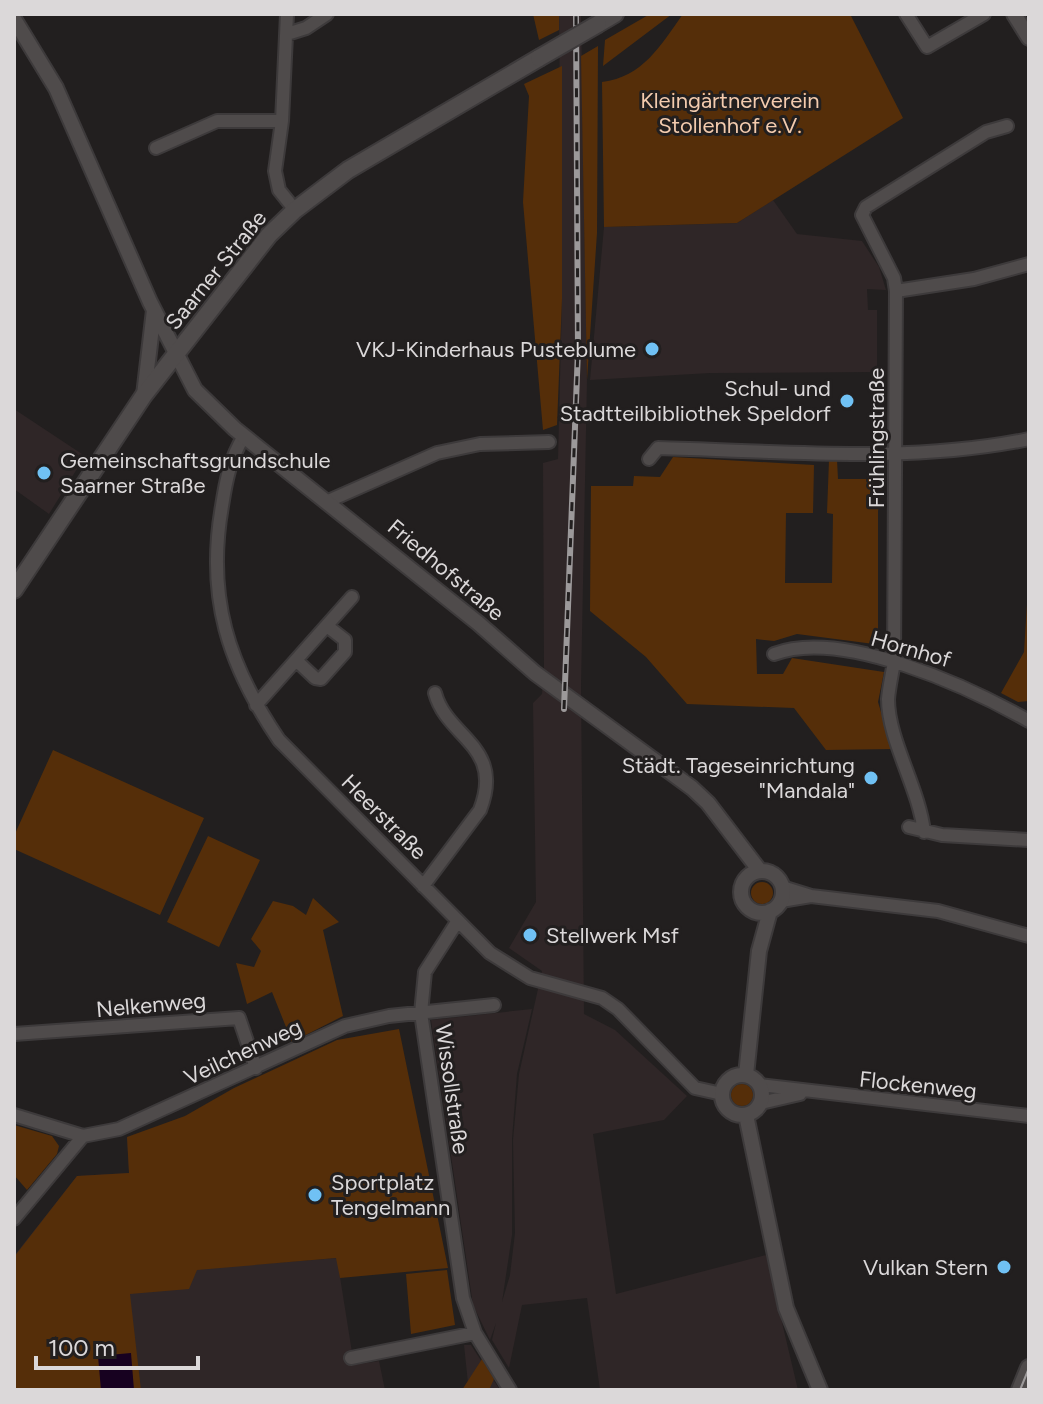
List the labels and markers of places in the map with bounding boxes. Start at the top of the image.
place label: VKJ-Kinderhaus Pusteblume [356,336,636,363]
marker: VKJ-Kinderhaus Pusteblume [643,340,661,358]
place label: Schul- und Stadtteilbibliothek Speldorf [560,375,832,427]
marker: Schul- und Stadtteilbibliothek Speldorf [838,392,856,410]
place label: Gemeinschaftsgrundschule Saarner Straße [60,447,331,499]
marker: Gemeinschaftsgrundschule Saarner Straße [35,464,53,482]
place label: Städt. Tageseinrichtung "Mandala" [622,752,855,804]
marker: Städt. Tageseinrichtung "Mandala" [862,769,880,787]
place label: Stellwerk Msf [546,922,680,949]
marker: Stellwerk Msf [521,926,539,944]
place label: Sportplatz Tengelmann [331,1169,450,1221]
marker: Sportplatz Tengelmann [306,1186,324,1204]
place label: Vulkan Stern [863,1254,988,1281]
marker: Vulkan Stern [995,1258,1013,1276]

